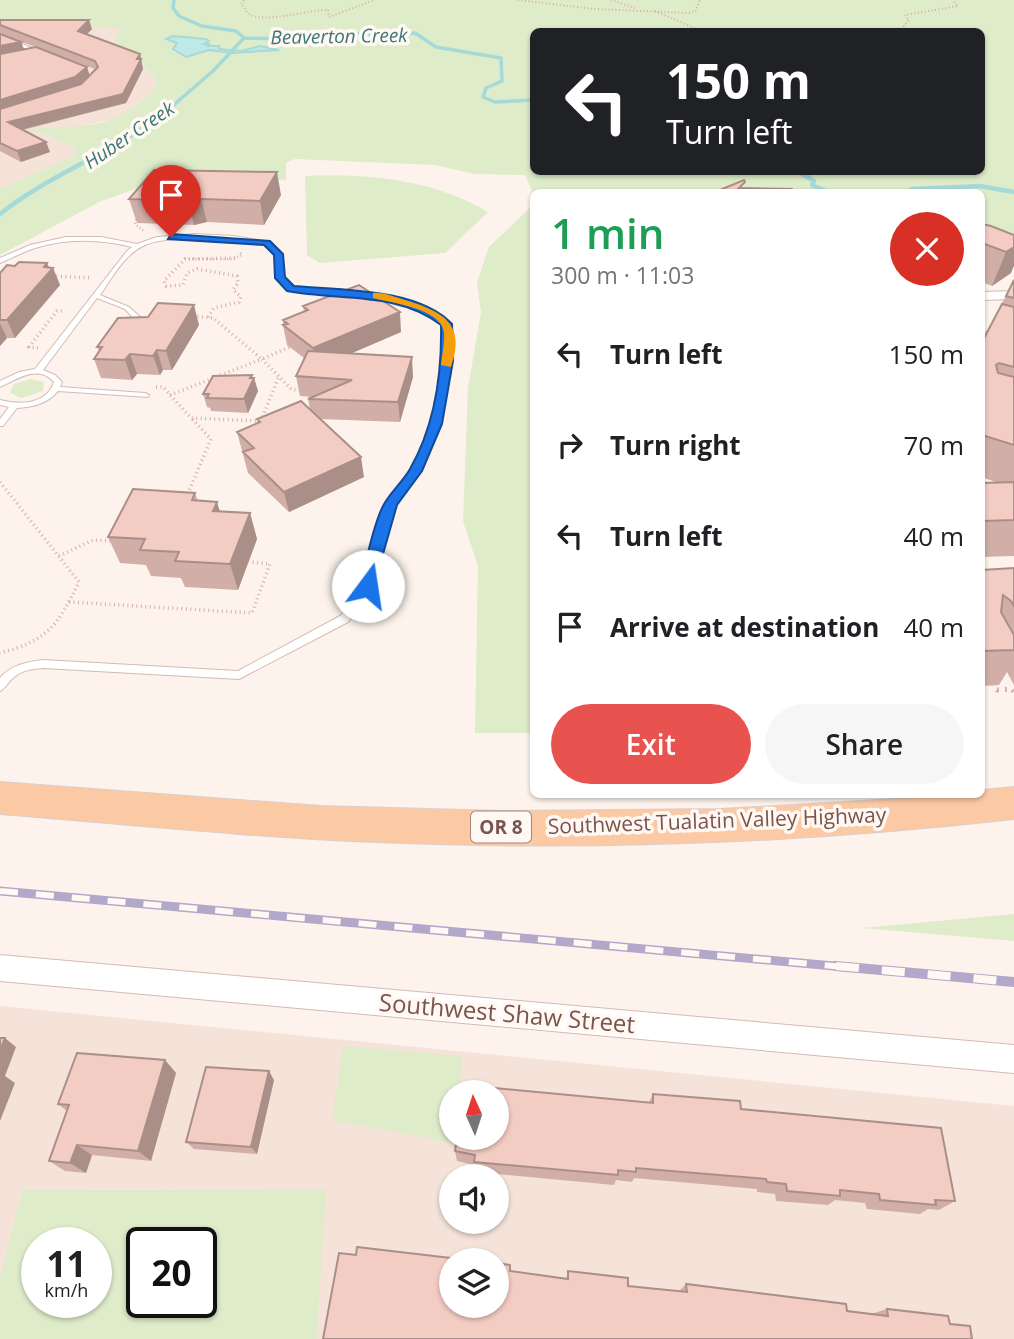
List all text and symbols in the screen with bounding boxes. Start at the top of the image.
water label: Beaverton Creek [270,22,408,50]
text: 150 m [666,47,811,113]
icon: left [551,56,642,147]
water label: Huber Creek [79,95,180,175]
text: Turn left [666,110,792,153]
pin [141,165,201,237]
icon: arrive [152,176,190,214]
text: 1 min [551,204,664,261]
button: close [890,212,964,286]
text: 300 m · 11:03 [551,259,694,291]
icon: left [551,335,589,373]
text: Turn left [610,336,722,372]
text: 150 m [889,336,964,372]
icon: right [551,426,589,464]
text: Turn right [610,427,741,463]
text: 70 m [903,427,964,463]
icon: left [551,517,589,555]
text: Turn left [610,518,722,554]
text: 40 m [903,518,964,554]
position arrow [331,549,405,623]
icon: arrive [551,608,589,646]
text: Arrive at destination [610,609,879,645]
text: 40 m [903,609,964,645]
button: Exit [551,704,751,784]
button: Share [765,704,964,784]
street label: Southwest Tualatin Valley Highway [547,800,887,840]
road number: OR 8 [471,812,531,842]
street label: Southwest Shaw Street [378,985,637,1040]
north arrow [439,1080,509,1150]
map controls [439,1080,509,1318]
button: sound [439,1164,509,1234]
speed limit sign: 20 [126,1227,217,1318]
text: 11 [46,1240,87,1287]
button: layers [439,1248,509,1318]
text: km/h [45,1278,88,1302]

